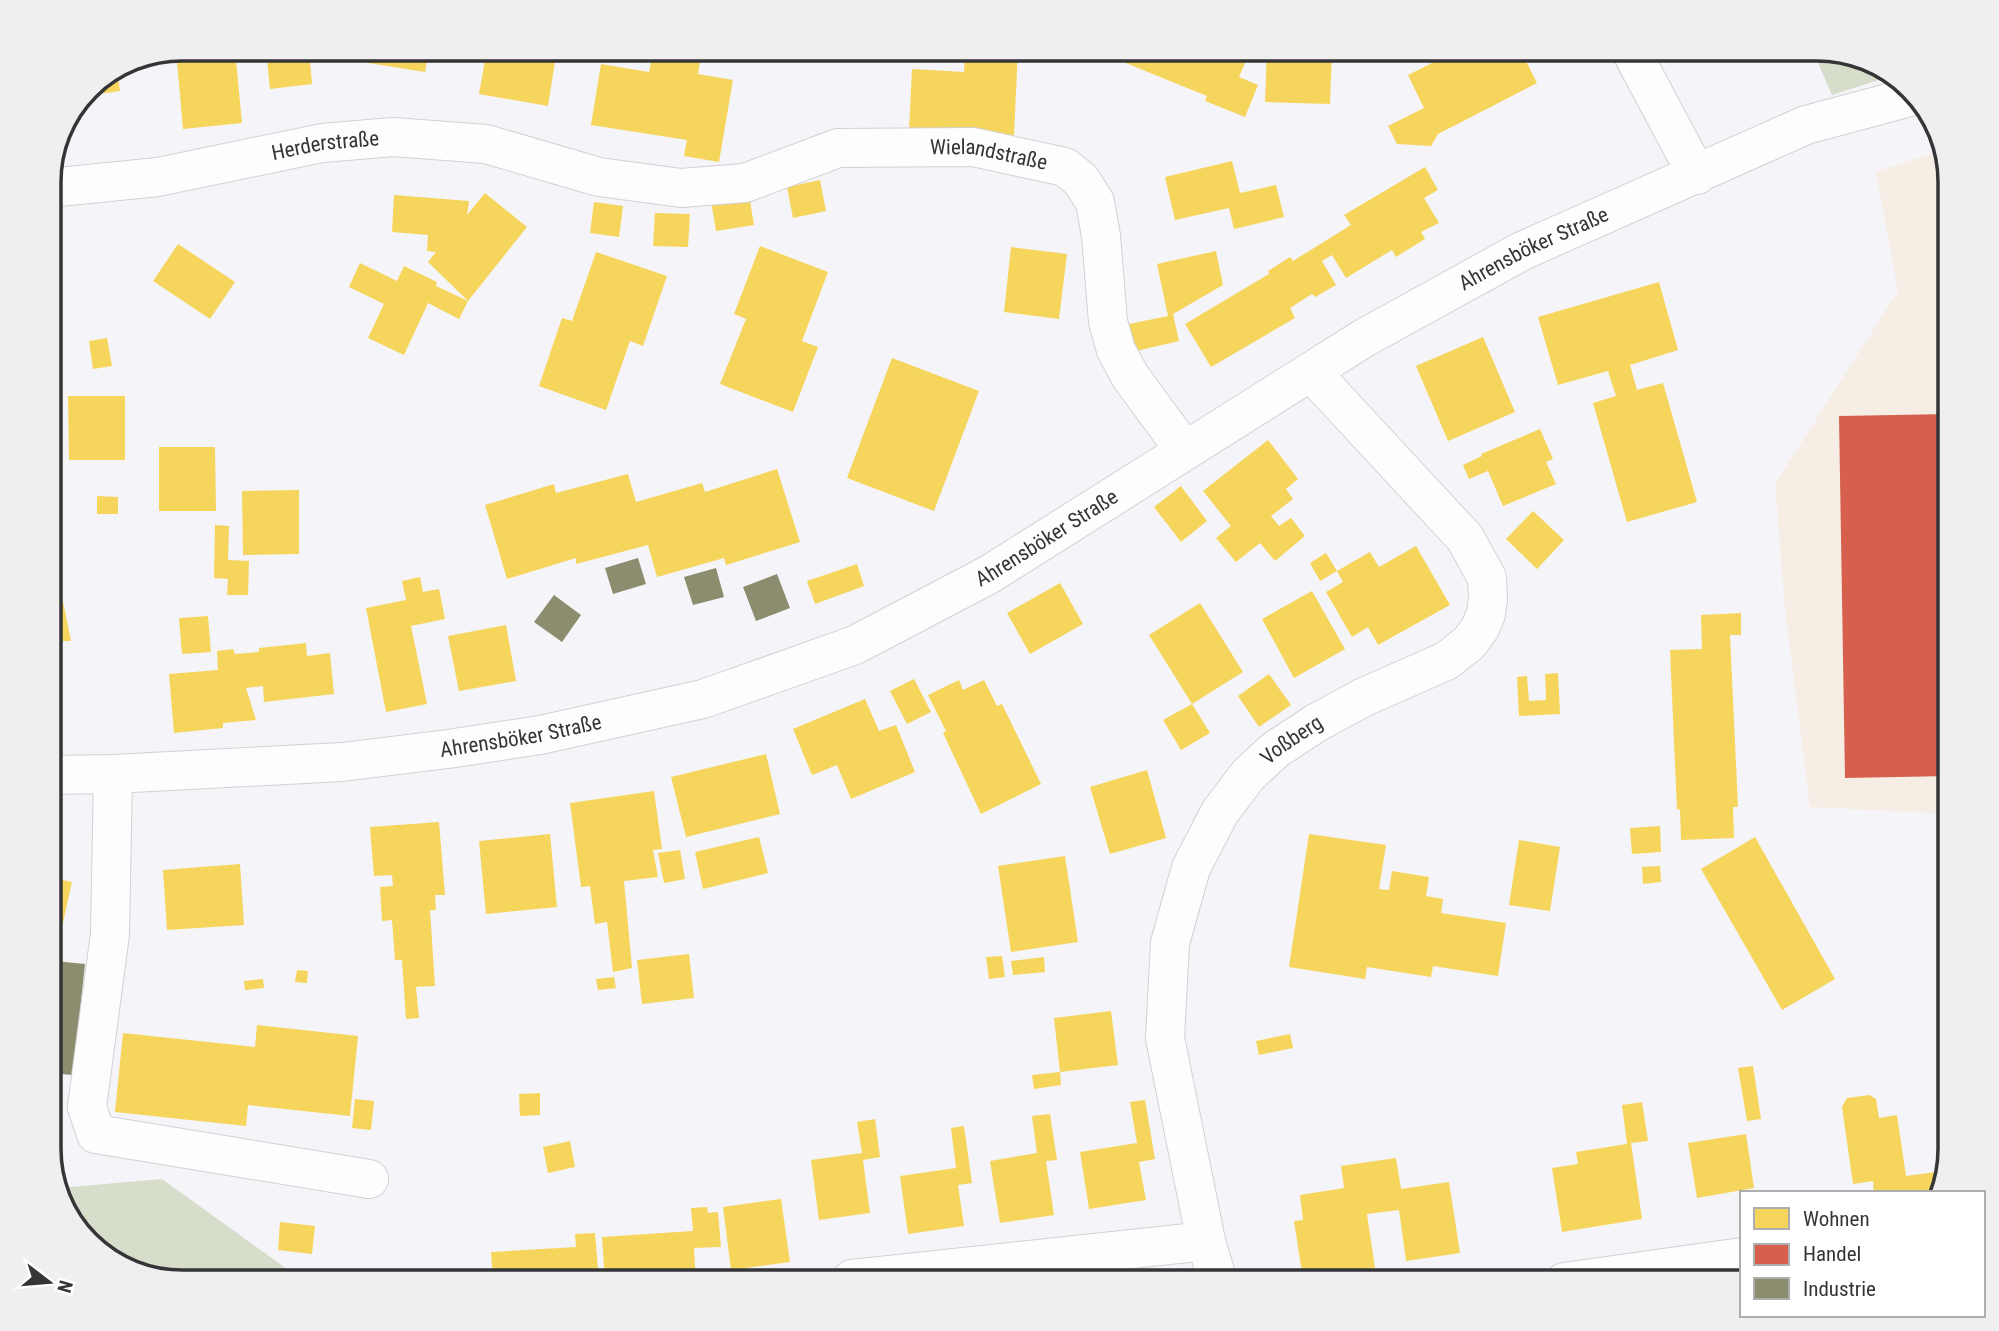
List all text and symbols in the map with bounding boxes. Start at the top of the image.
street label: Herderstraße [269,126,380,165]
street label: Wielandstraße [930,135,1050,175]
street label: Ahrensböker Straße [1455,202,1612,295]
street label: Ahrensböker Straße [971,484,1122,591]
street label: Ahrensböker Straße [439,710,604,762]
street label: Voßberg [1256,710,1327,769]
legend [1740,1191,1985,1317]
text: Wohnen [1803,1207,1870,1231]
text: Handel [1803,1242,1861,1266]
north arrow [14,1247,84,1317]
text: Industrie [1803,1277,1876,1301]
text: N [52,1278,78,1295]

